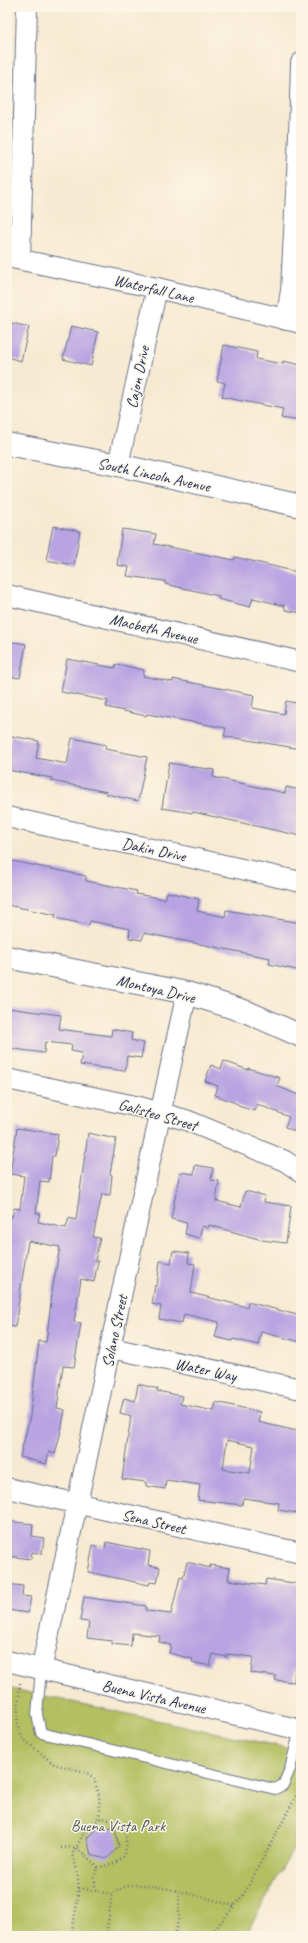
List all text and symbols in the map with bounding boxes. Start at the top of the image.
street label: Waterfall Lane [112,270,197,308]
street label: Cajon Drive [122,343,155,410]
street label: South Lincoln Avenue [96,453,214,497]
street label: Macbeth Avenue [108,609,202,649]
street label: Dakin Drive [120,833,189,867]
street label: Montoya Drive [115,970,199,1008]
street label: Galisteo Street [116,1094,202,1136]
street label: Solano Street [98,1291,133,1369]
street label: Water Way [173,1354,240,1387]
street label: Sena Street [120,1505,189,1539]
street label: Buena Vista Avenue [100,1675,209,1719]
park label: Buena Vista Park [71,1816,166,1836]

